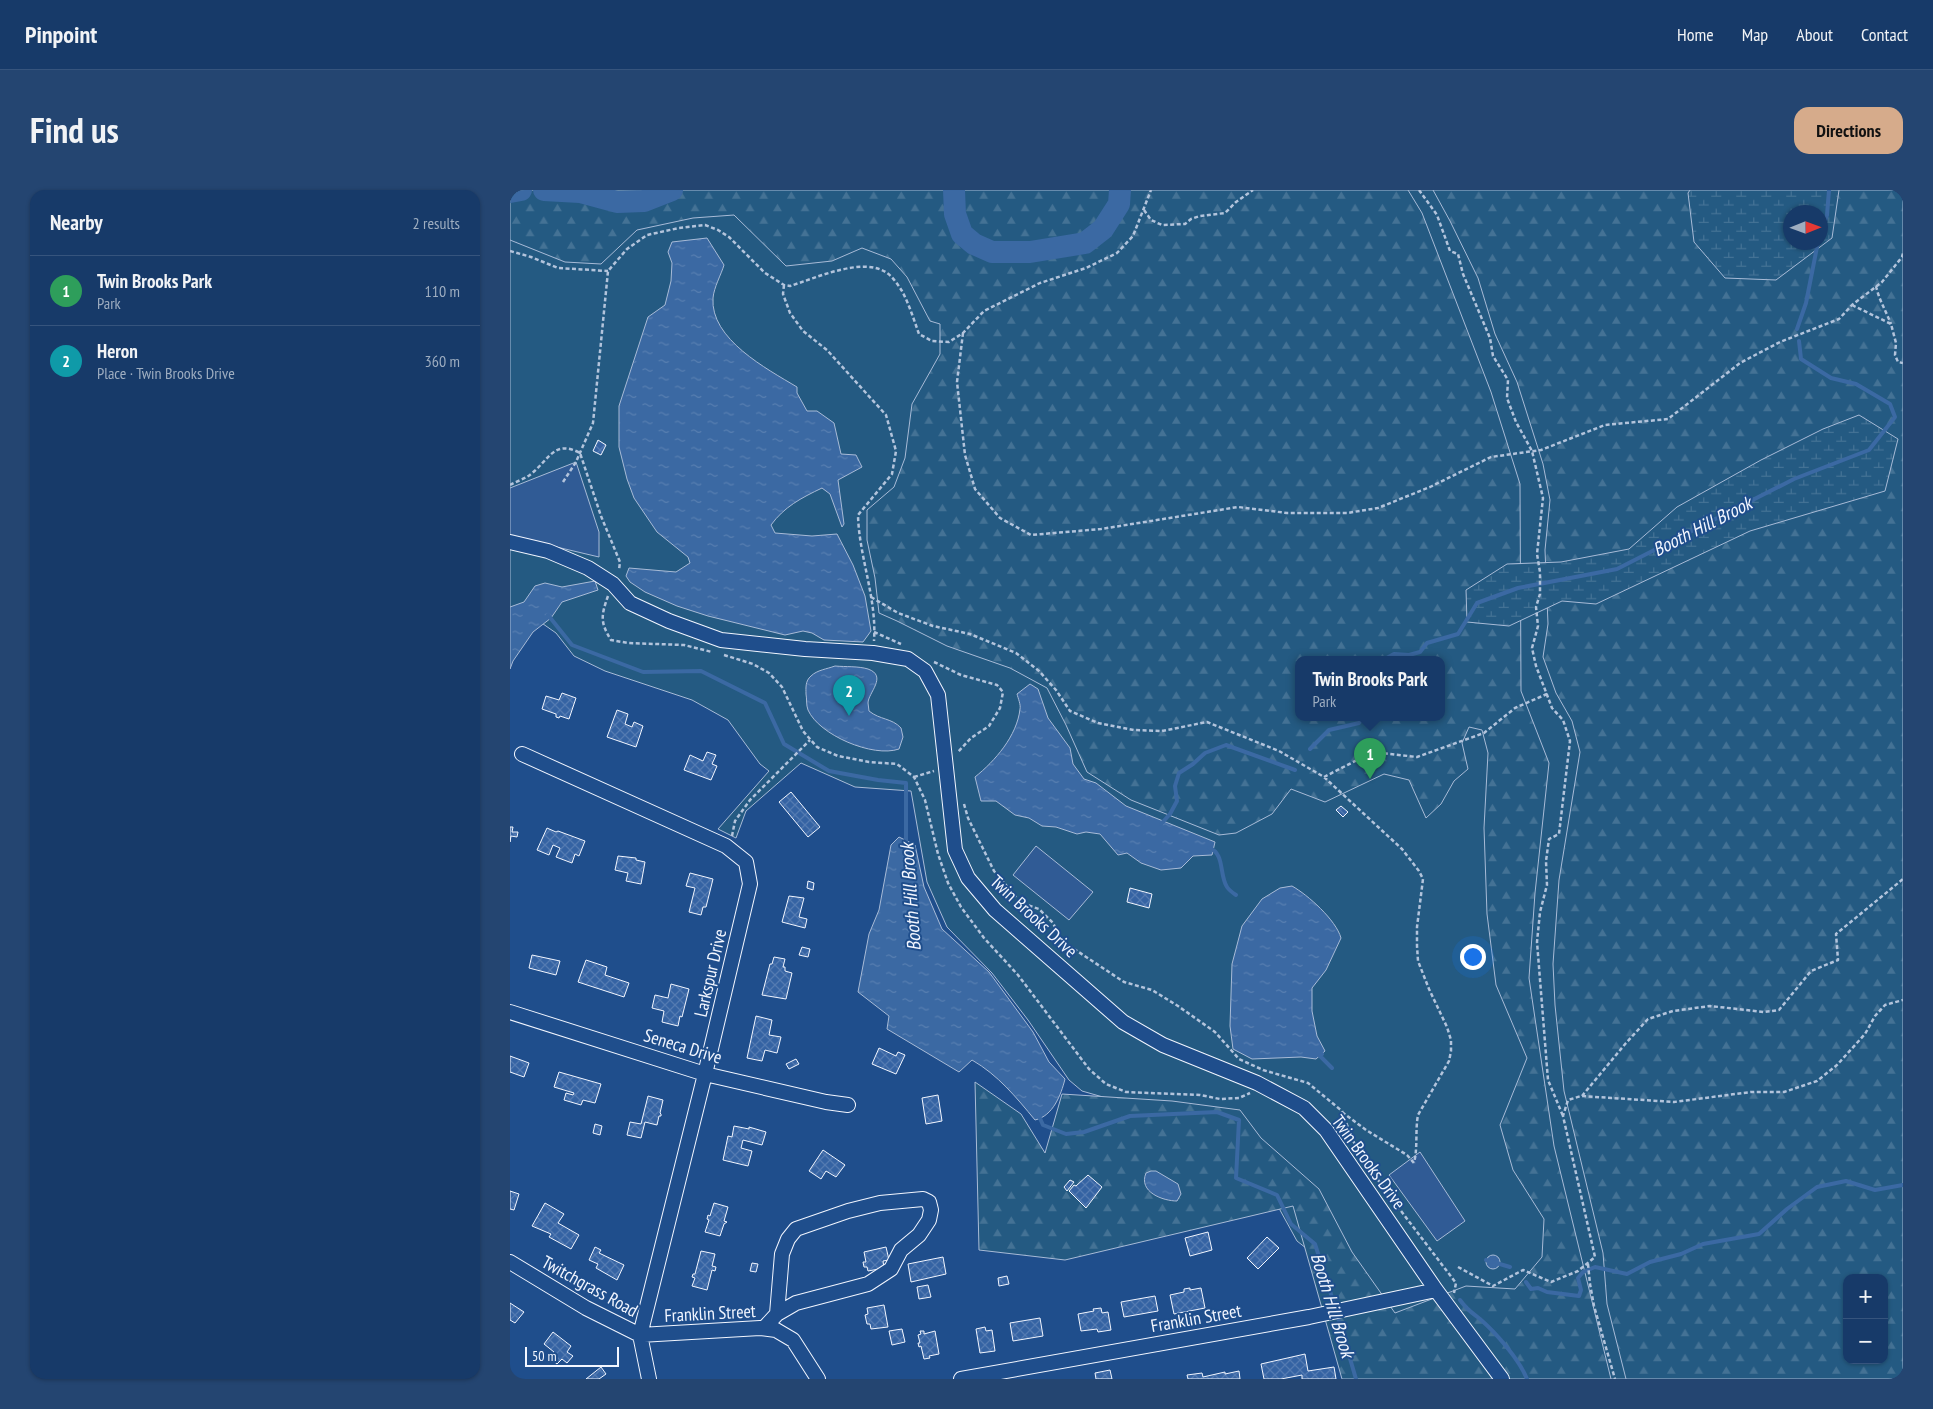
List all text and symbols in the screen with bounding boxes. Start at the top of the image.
text: Pinpoint [25,19,97,50]
text: Home [1677,23,1714,46]
text: Map [1742,23,1768,46]
text: About [1796,23,1833,46]
text: Contact [1861,23,1908,46]
text: Find us [30,107,119,153]
button: Directions [1794,107,1903,154]
north arrow [1783,205,1828,250]
text: Nearby [50,209,103,236]
text: 2 results [413,213,460,233]
text: Twin Brooks Park [97,269,212,293]
text: 1 [62,281,70,301]
text: 110 m [425,281,460,301]
text: Park [97,293,121,313]
text: Heron [97,339,138,363]
text: 2 [62,351,70,371]
text: 360 m [425,351,460,371]
text: Place · Twin Brooks Drive [97,363,235,383]
water label: Booth Hill Brook [1648,490,1758,561]
popup [1295,656,1445,721]
text: Twin Brooks Park [1312,667,1428,691]
pin: 2 [833,675,865,716]
text: Park [1312,691,1336,711]
pin: 1 [1354,738,1386,779]
water label: Booth Hill Brook [894,840,926,952]
street label: Twin Brooks Drive [986,870,1082,962]
street label: Larkspur Drive [689,927,731,1019]
your location [1460,944,1486,970]
street label: Seneca Drive [641,1023,725,1069]
street label: Twin Brooks Drive [1327,1110,1411,1214]
street label: Twitchgrass Road [538,1250,642,1322]
water label: Booth Hill Brook [1306,1250,1361,1363]
map controls [1843,1274,1888,1364]
button: + [1843,1274,1888,1319]
street label: Franklin Street [664,1299,756,1327]
street label: Franklin Street [1149,1299,1243,1337]
button: − [1843,1319,1888,1364]
scale bar [525,1344,619,1367]
text: 50 m [532,1347,557,1365]

